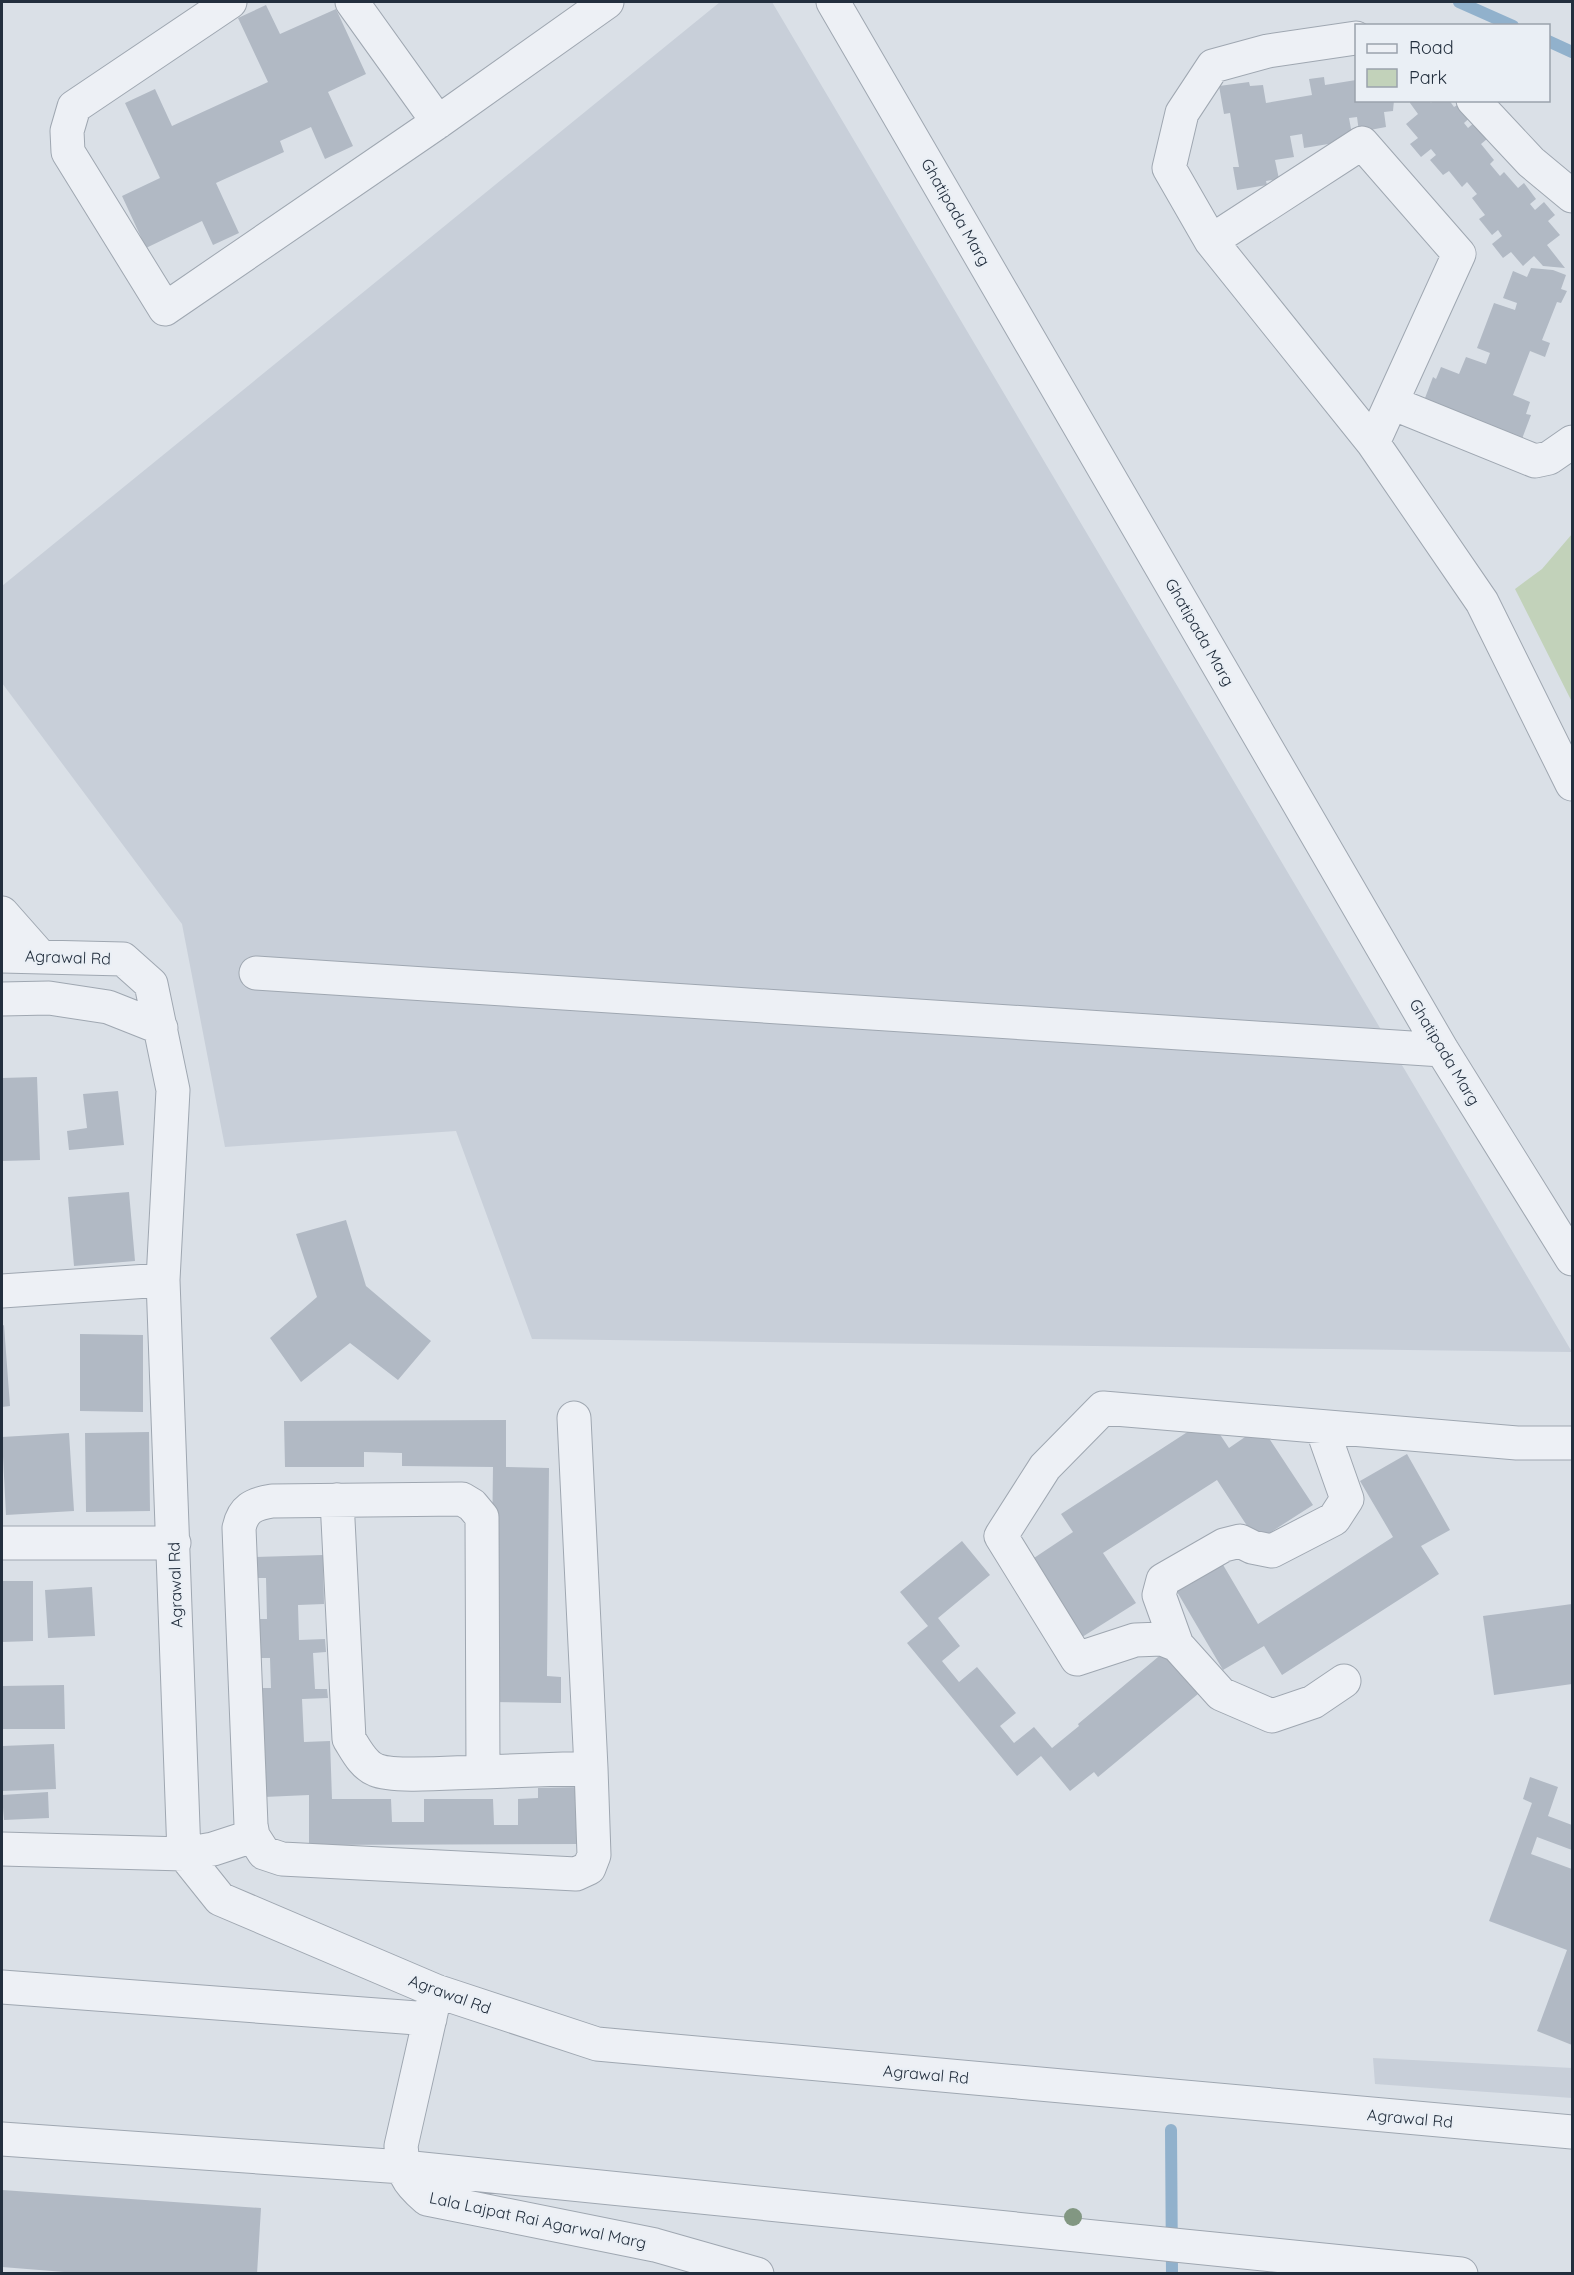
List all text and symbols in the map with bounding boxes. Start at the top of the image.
legend [1355,24,1550,102]
text: Road [1409,36,1454,59]
text: Park [1409,66,1447,89]
street label: Ghatipada Marg [917,155,995,269]
street label: Ghatipada Marg [1161,575,1239,689]
street label: Agrawal Rd [25,946,111,968]
street label: Ghatipada Marg [1405,995,1485,1109]
street label: Agrawal Rd [164,1542,186,1628]
street label: Agrawal Rd [406,1970,494,2018]
street label: Agrawal Rd [882,2060,970,2088]
street label: Agrawal Rd [1366,2104,1454,2132]
street label: Lala Lajpat Rai Agarwal Marg [428,2187,648,2253]

